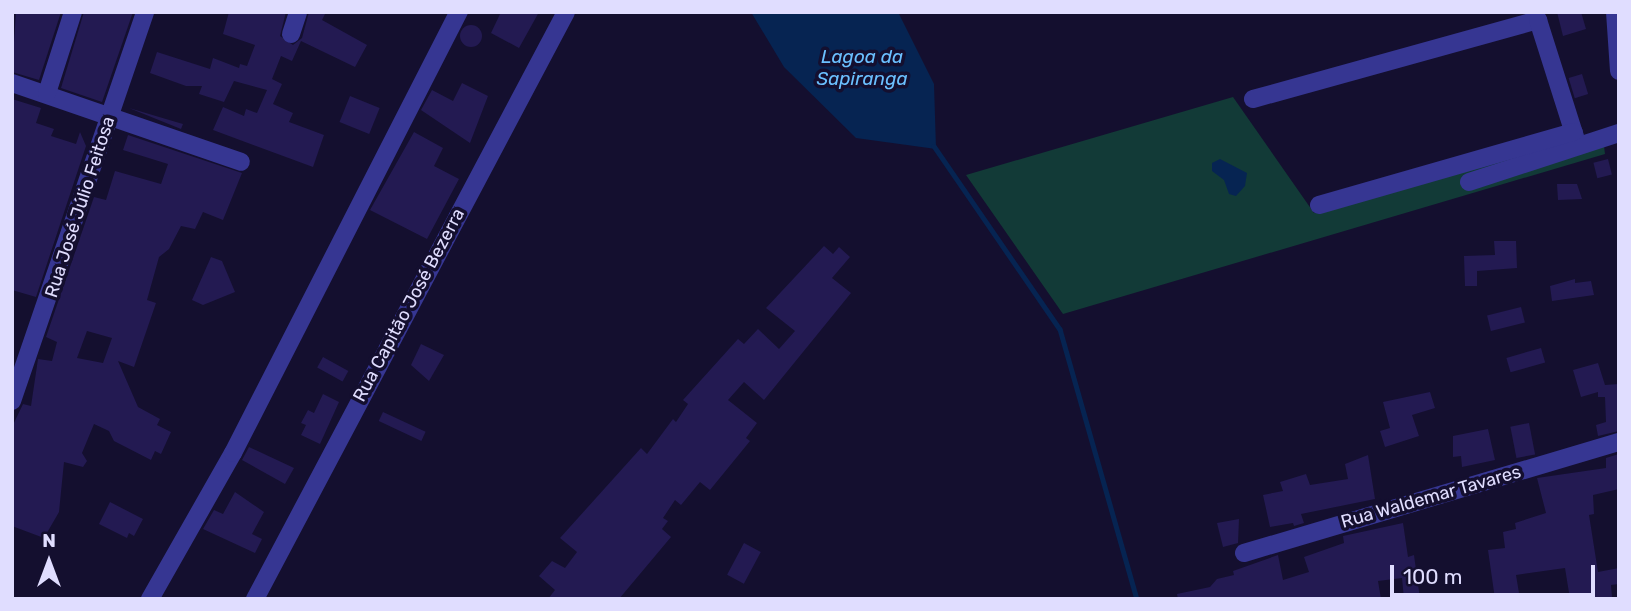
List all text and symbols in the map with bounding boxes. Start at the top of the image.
water label: Lagoa da Sapiranga [816,46,908,90]
street label: Rua José Júlio Feitosa [40,114,120,300]
street label: Rua Capitão José Bezerra [349,205,469,405]
street label: Rua Waldemar Tavares [1338,461,1524,533]
north arrow [14,527,84,597]
text: N [42,529,56,552]
scale bar [1393,552,1598,596]
text: 100 m [1403,564,1462,589]

